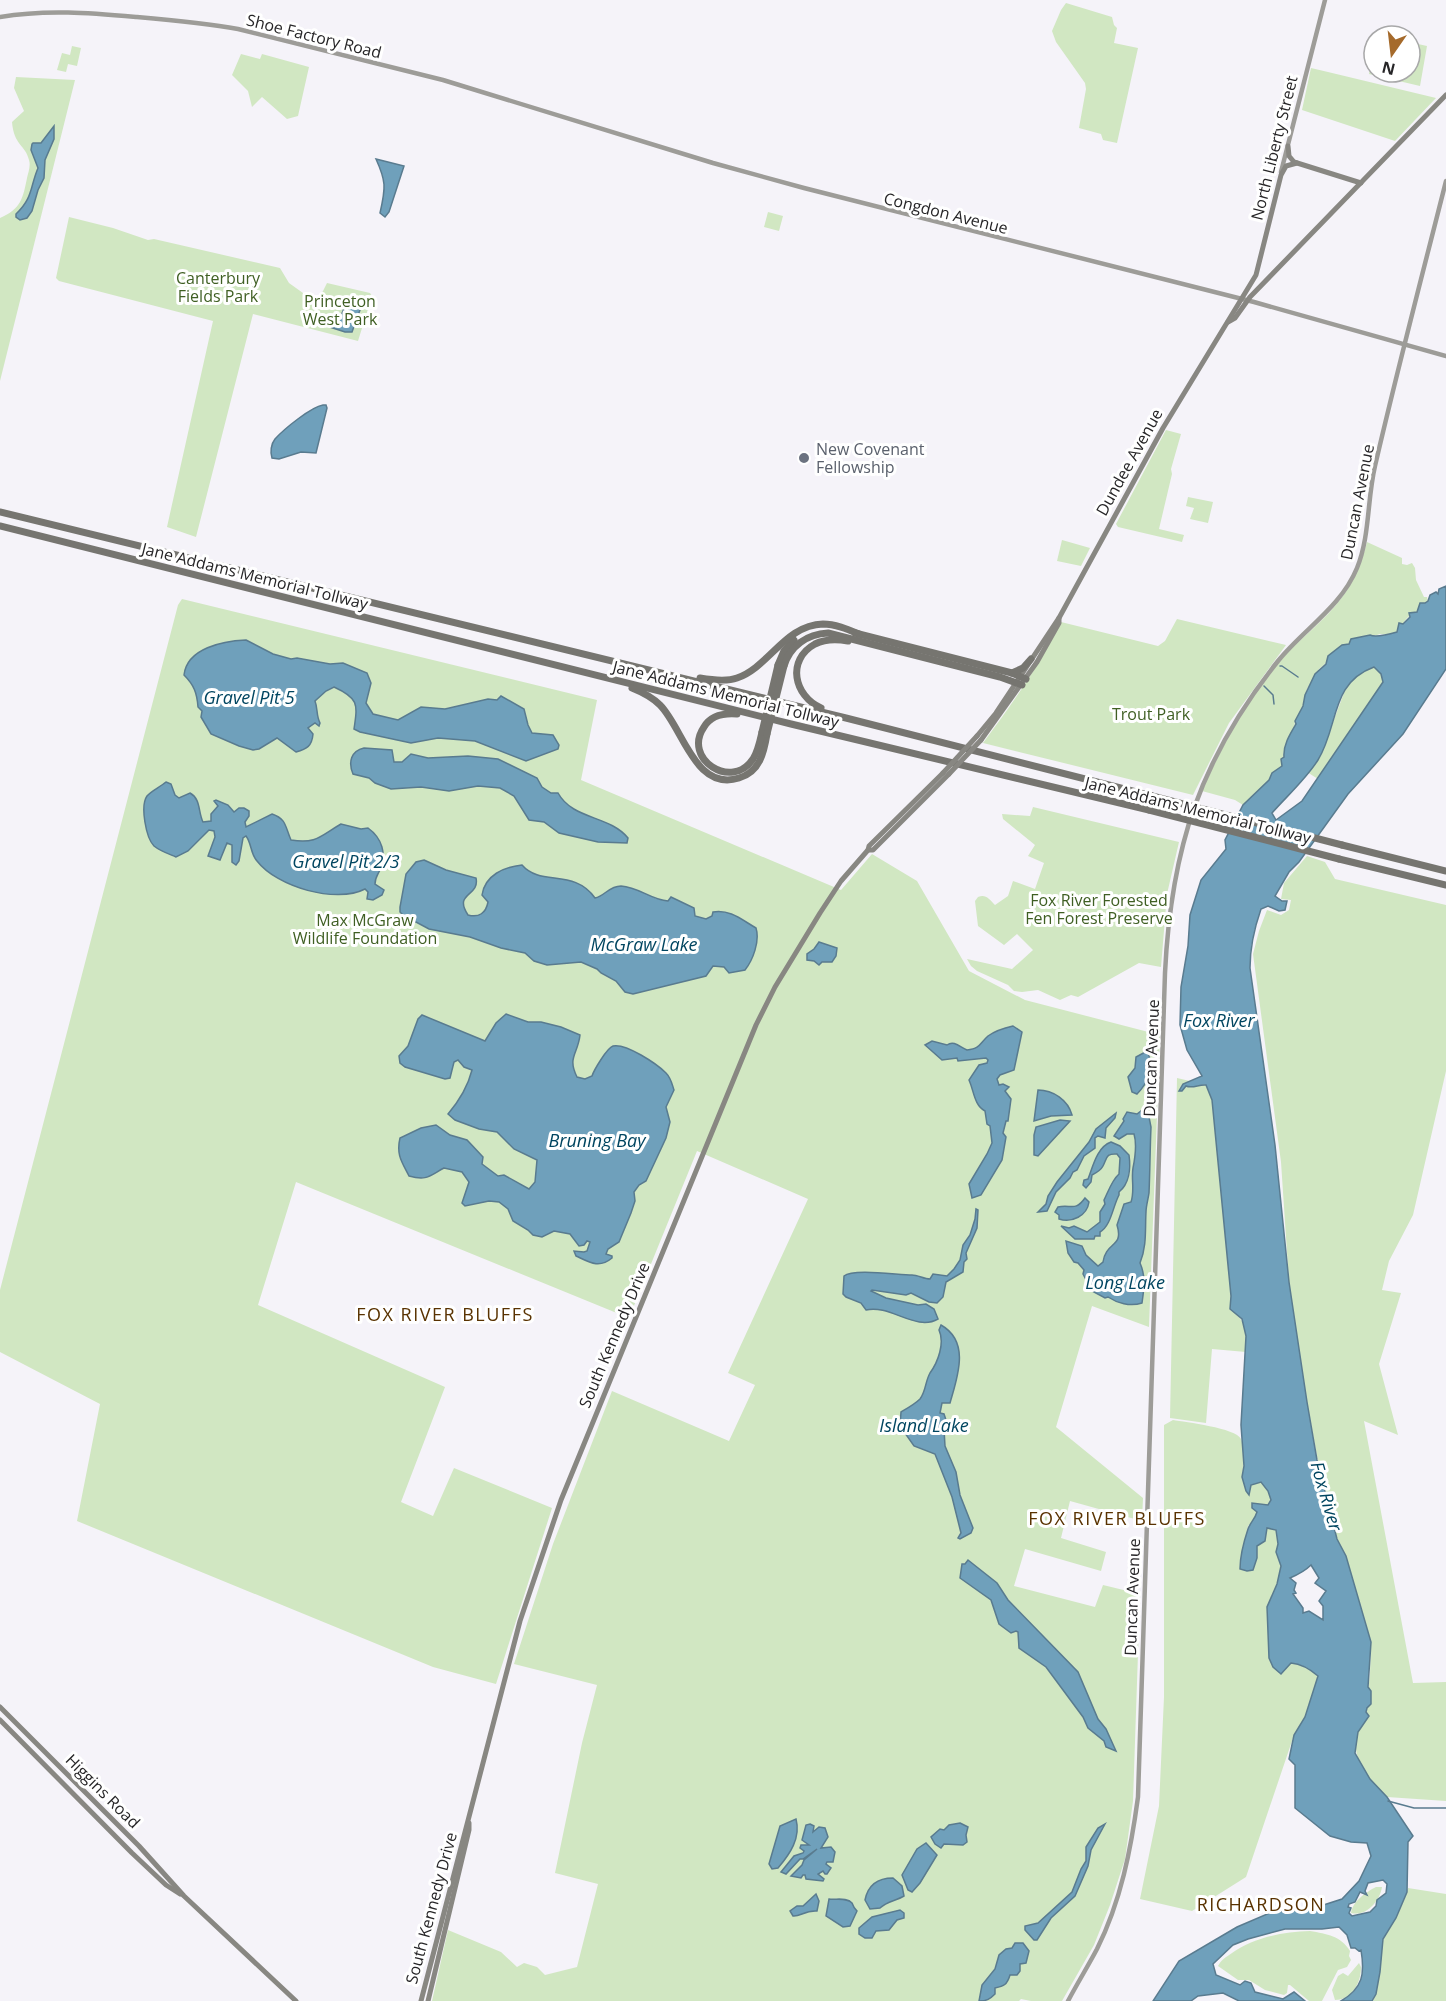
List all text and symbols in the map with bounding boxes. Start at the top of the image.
street label: Shoe Factory Road [244,9,384,63]
north arrow [1362,24,1422,84]
text: N [1379,56,1397,81]
street label: North Liberty Street [1245,73,1303,223]
street label: Congdon Avenue [882,187,1010,239]
park label: Canterbury Fields Park [176,267,261,307]
park label: Princeton West Park [303,290,378,330]
street label: Dundee Avenue [1091,405,1167,519]
place label: New Covenant Fellowship [816,438,925,478]
street label: Duncan Avenue [1335,442,1379,562]
marker: New Covenant Fellowship [797,451,811,465]
street label: Jane Addams Memorial Tollway [138,537,371,615]
street label: Jane Addams Memorial Tollway [609,655,842,733]
water label: Gravel Pit 5 [203,685,295,709]
park label: Trout Park [1112,703,1191,725]
street label: Jane Addams Memorial Tollway [1081,771,1314,849]
water label: Gravel Pit 2/3 [292,849,400,873]
park label: Fox River Forested Fen Forest Preserve [1025,889,1173,929]
park label: Max McGraw Wildlife Foundation [293,909,437,949]
water label: McGraw Lake [591,932,697,956]
street label: Duncan Avenue [1138,999,1164,1117]
water label: Fox River [1183,1008,1256,1032]
water label: Bruning Bay [549,1128,647,1152]
street label: South Kennedy Drive [573,1259,655,1411]
water label: Long Lake [1085,1270,1165,1294]
district label: FOX RIVER BLUFFS [356,1302,534,1326]
water label: Island Lake [879,1413,969,1437]
water label: Fox River [1306,1458,1349,1534]
district label: FOX RIVER BLUFFS [1028,1506,1206,1530]
street label: Duncan Avenue [1119,1538,1145,1656]
street label: Higgins Road [61,1749,145,1833]
street label: South Kennedy Drive [400,1830,462,1986]
district label: RICHARDSON [1197,1892,1325,1916]

